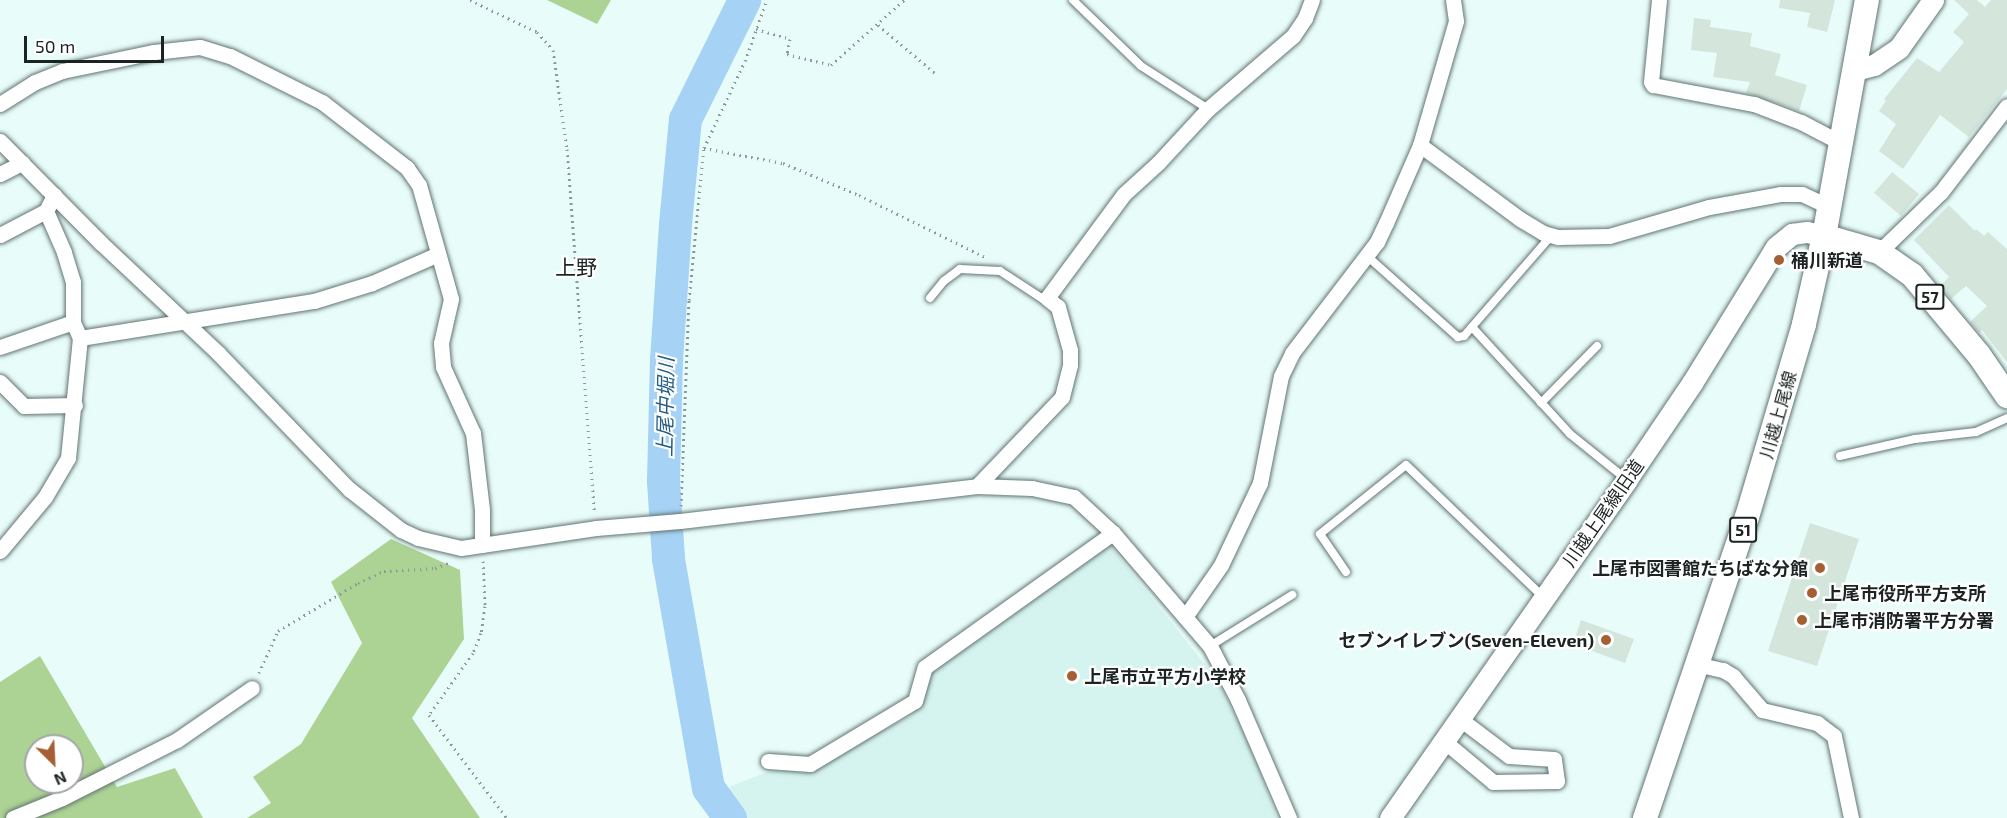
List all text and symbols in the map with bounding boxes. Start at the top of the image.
scale bar [27,24,166,62]
text: 50 m [35,35,75,57]
place label: 桶川新道 [1791,249,1863,271]
marker: 桶川新道 [1772,253,1786,267]
district label: 上野 [555,254,597,280]
road number: 57 [1915,284,1945,310]
water label: 上尾中堀川 [652,357,678,457]
street label: 川越上尾線 [1755,369,1801,461]
street label: 川越上尾線旧道 [1558,455,1648,571]
road number: 51 [1728,517,1758,543]
place label: 上尾市図書館たちばな分館 [1592,557,1808,579]
marker: 上尾市図書館たちばな分館 [1813,561,1827,575]
place label: 上尾市役所平方支所 [1824,582,1986,604]
marker: 上尾市役所平方支所 [1805,586,1819,600]
place label: 上尾市消防署平方分署 [1814,609,1994,631]
marker: 上尾市消防署平方分署 [1795,613,1809,627]
place label: セブンイレブン(Seven-Eleven) [1340,629,1594,651]
marker: セブンイレブン(Seven-Eleven) [1599,633,1613,647]
place label: 上尾市立平方小学校 [1084,665,1246,687]
marker: 上尾市立平方小学校 [1065,669,1079,683]
north arrow [24,734,84,794]
text: N [52,768,70,790]

